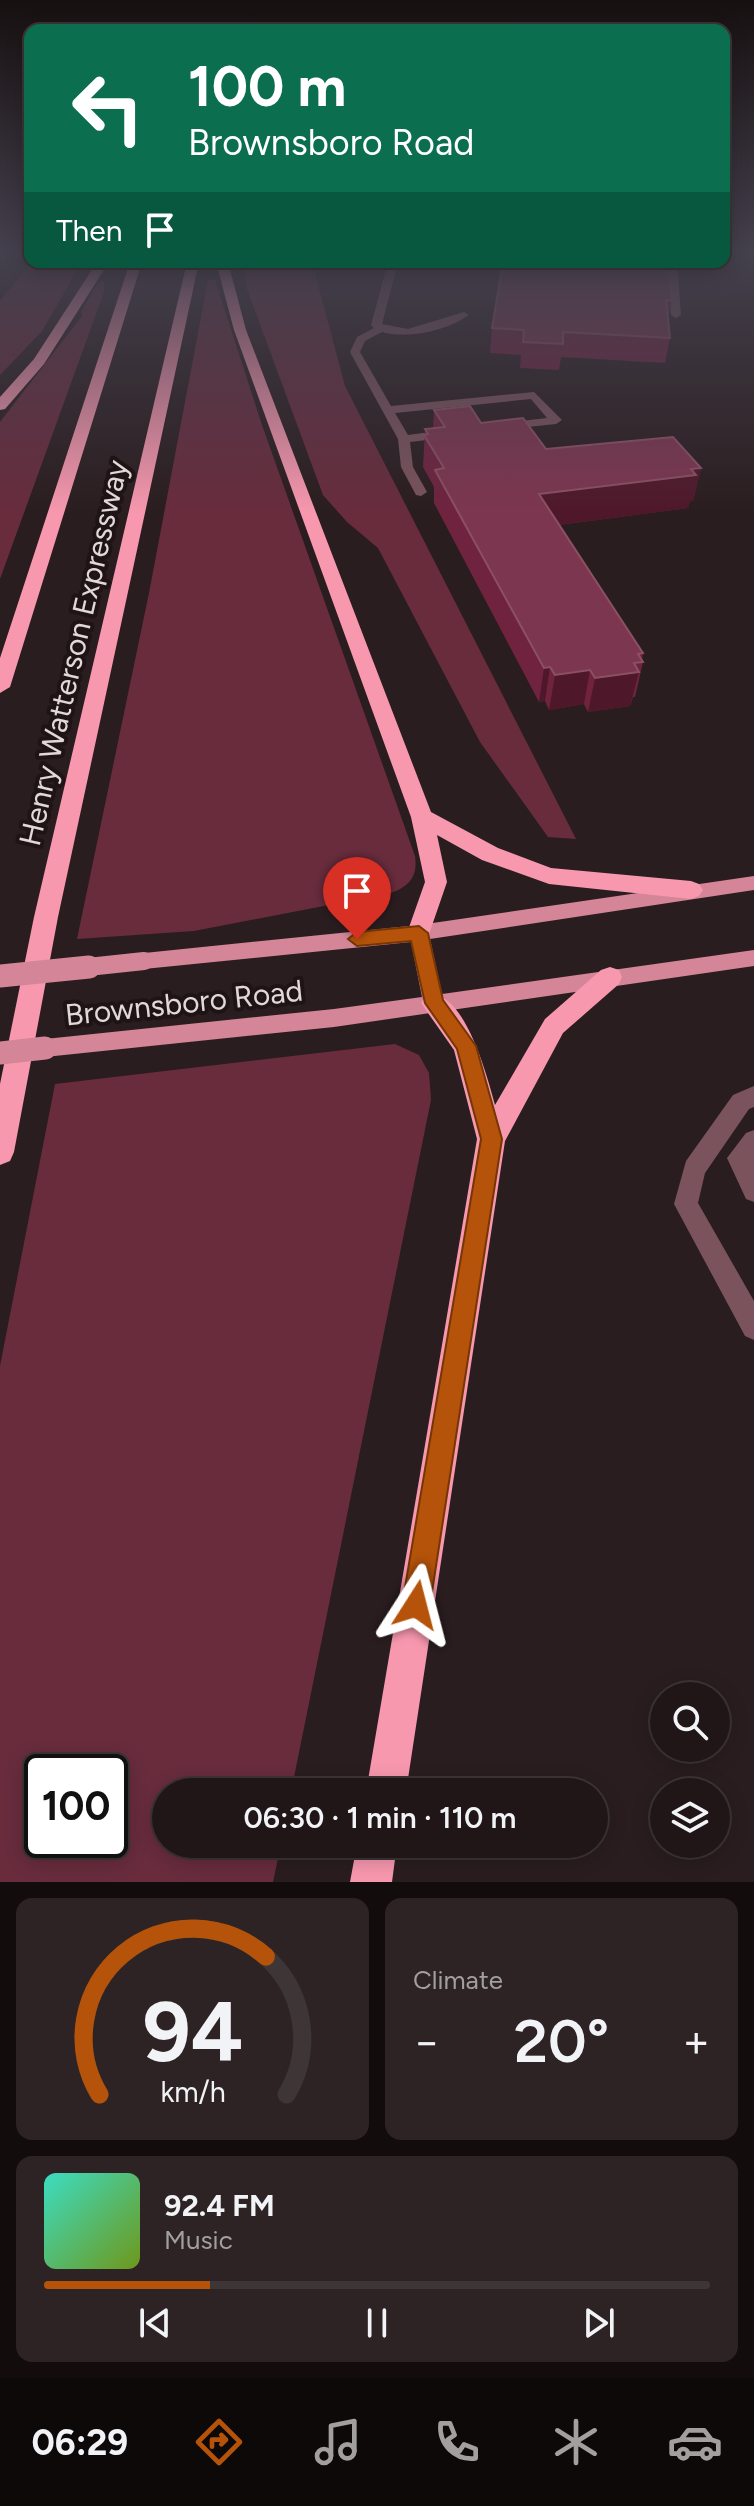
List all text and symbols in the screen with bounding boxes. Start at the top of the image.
text: 100 m [188,53,346,120]
icon: left [56,56,160,160]
text: Brownsboro Road [188,121,474,164]
icon: arrive [138,208,182,252]
text: Then [56,212,122,249]
street label: Henry Watterson Expressway [11,456,136,849]
pin [323,857,391,939]
icon: arrive [335,869,379,913]
street label: Brownsboro Road [63,972,305,1033]
position arrow [374,1563,458,1647]
map controls [650,1682,730,1858]
button: search [650,1682,730,1762]
speed limit sign: 100 [24,1754,128,1858]
button: layers [650,1778,730,1858]
text: 06:30 · 1 min · 110 m [243,1799,517,1836]
text: Climate [413,1964,503,1996]
text: 94 [142,1982,243,2082]
text: 20° [514,2005,609,2077]
text: − [413,2015,440,2068]
text: + [683,2015,710,2068]
text: km/h [160,2075,225,2109]
text: 92.4 FM [164,2187,275,2224]
text: Music [164,2224,233,2256]
icon: previous [133,2301,177,2345]
icon: pause [355,2301,399,2345]
icon: next [577,2301,621,2345]
icon: directions [191,2414,247,2470]
icon: music [310,2414,366,2470]
icon: phone [429,2414,485,2470]
icon: climate [548,2414,604,2470]
icon: car [667,2414,723,2470]
text: 06:29 [31,2421,128,2464]

